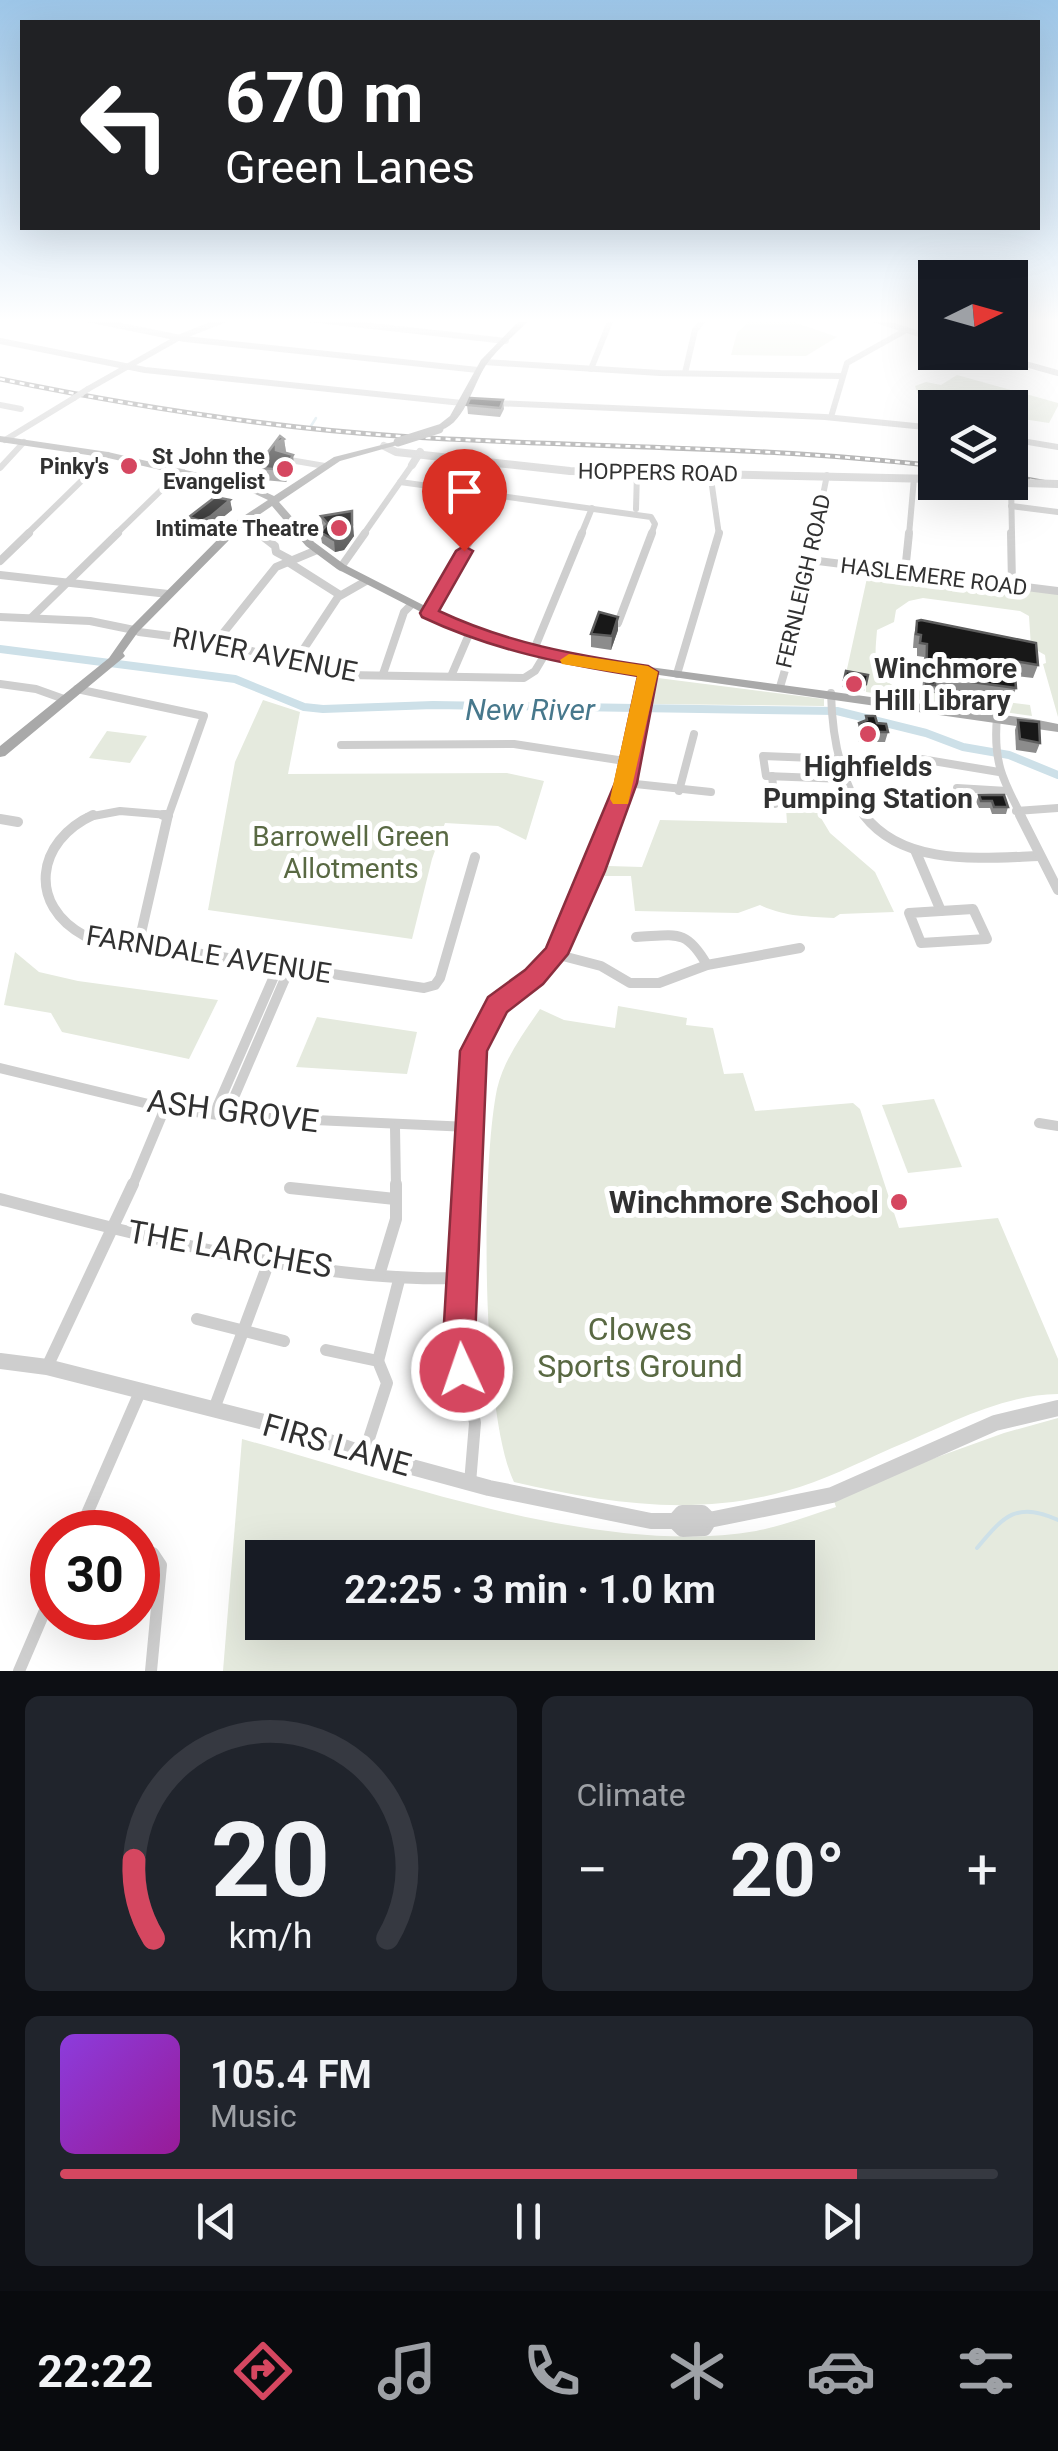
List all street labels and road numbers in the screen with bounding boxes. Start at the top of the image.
street label: HOPPERS ROAD [578,459,738,486]
street label: FERNLEIGH ROAD [771,492,836,670]
street label: HASLEMERE ROAD [839,553,1029,600]
street label: RIVER AVENUE [170,620,360,689]
street label: FARNDALE AVENUE [84,919,334,990]
street label: ASH GROVE [145,1082,321,1140]
street label: THE LARCHES [125,1212,335,1286]
street label: FIRS LANE [258,1406,416,1484]

